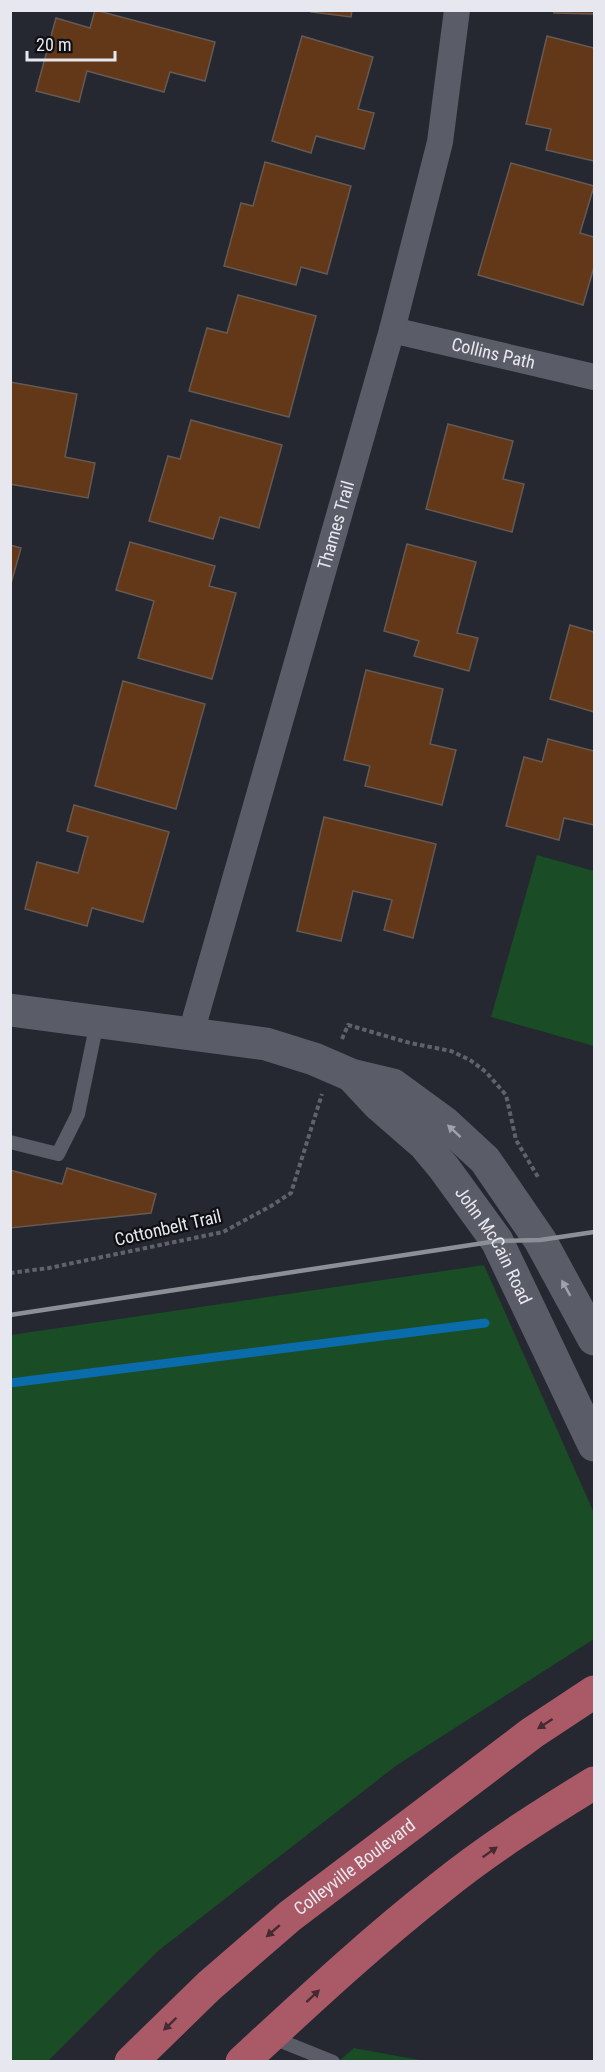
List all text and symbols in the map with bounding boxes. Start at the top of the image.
scale bar [27,24,116,62]
text: 20 m [36,34,71,55]
street label: Collins Path [449,333,537,373]
street label: Thames Trail [313,478,358,572]
one-way arrow [447,1124,461,1138]
street label: John McCain Road [451,1182,536,1307]
street label: Cottonbelt Trail [113,1205,223,1250]
one-way arrow [561,1280,572,1296]
one-way arrow [537,1718,553,1729]
street label: Colleyville Boulevard [290,1814,419,1919]
one-way arrow [481,1846,497,1858]
one-way arrow [266,1924,281,1937]
one-way arrow [305,1990,319,2004]
one-way arrow [163,2016,177,2030]

